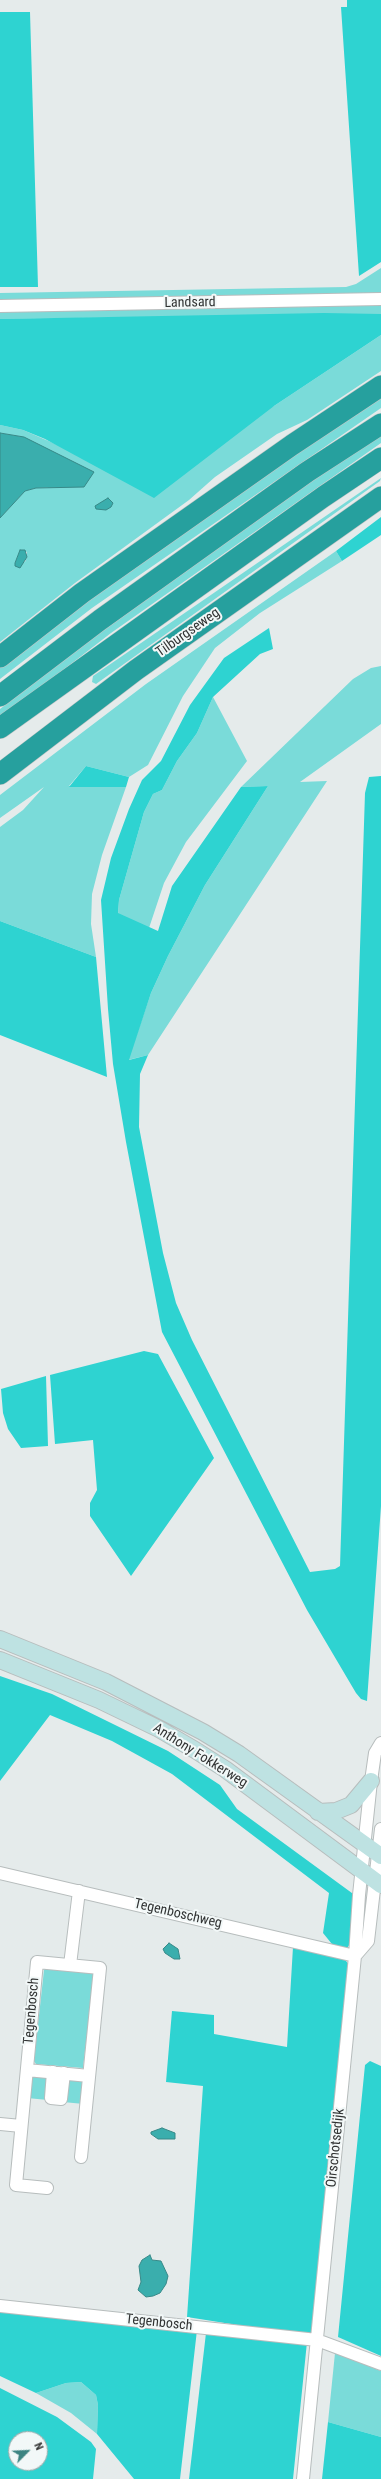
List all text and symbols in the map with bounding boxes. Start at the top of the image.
street label: Landsard [164,294,216,312]
street label: Tilburgseweg [153,605,223,661]
street label: Anthony Fokkerweg [150,1720,250,1792]
street label: Tegenboschweg [132,1896,224,1932]
street label: Tegenbosch [21,1977,43,2045]
street label: Oirschotsedijk [324,2108,348,2188]
street label: Tegenbosch [125,2311,193,2335]
north arrow [8,2431,48,2471]
text: N [31,2441,46,2452]

